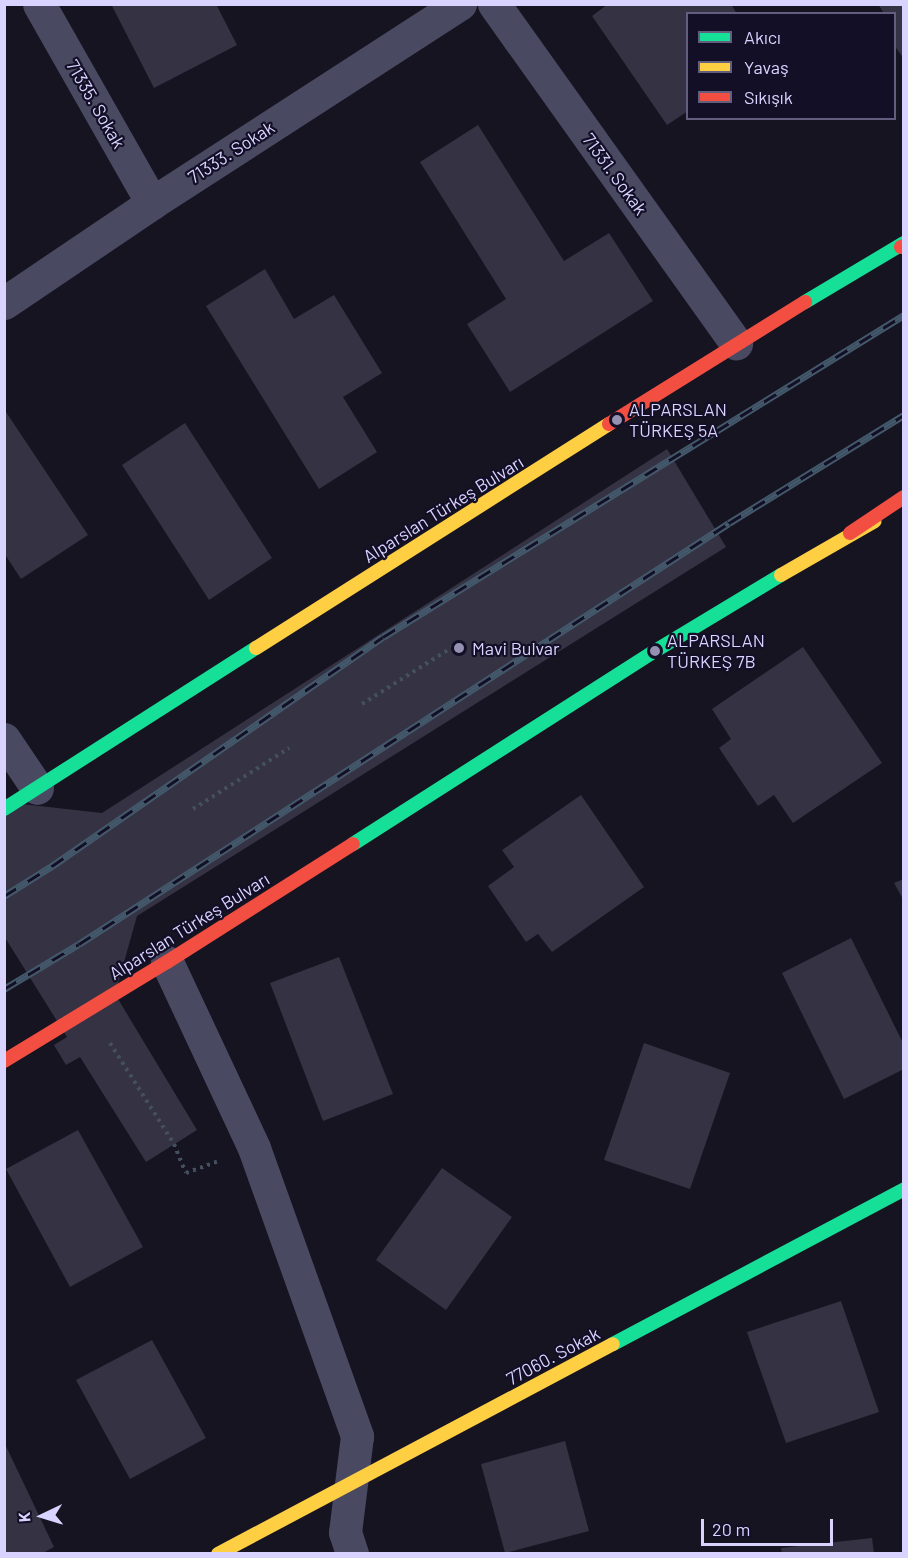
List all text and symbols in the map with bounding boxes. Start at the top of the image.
legend [686,12,896,120]
text: Akıcı [744,26,781,48]
street label: 71335. Sokak [62,56,130,152]
text: Yavaş [744,56,789,78]
text: Sıkışık [744,86,793,108]
street label: 71333. Sokak [184,116,278,188]
street label: 71331. Sokak [578,129,652,219]
place label: ALPARSLAN TÜRKEŞ 5A [629,399,727,442]
marker: ALPARSLAN TÜRKEŞ 5A [610,413,624,427]
street label: Alparslan Türkeş Bulvarı [359,451,527,567]
place label: ALPARSLAN TÜRKEŞ 7B [667,630,765,672]
place label: Mavi Bulvar [472,637,560,659]
marker: Mavi Bulvar [450,639,468,657]
marker: ALPARSLAN TÜRKEŞ 7B [648,644,662,658]
street label: Alparslan Türkeş Bulvarı [105,868,273,984]
street label: 77060. Sokak [503,1322,603,1390]
north arrow [12,1486,72,1546]
scale bar [704,1507,836,1545]
text: K [14,1512,33,1523]
text: 20 m [712,1518,750,1540]

